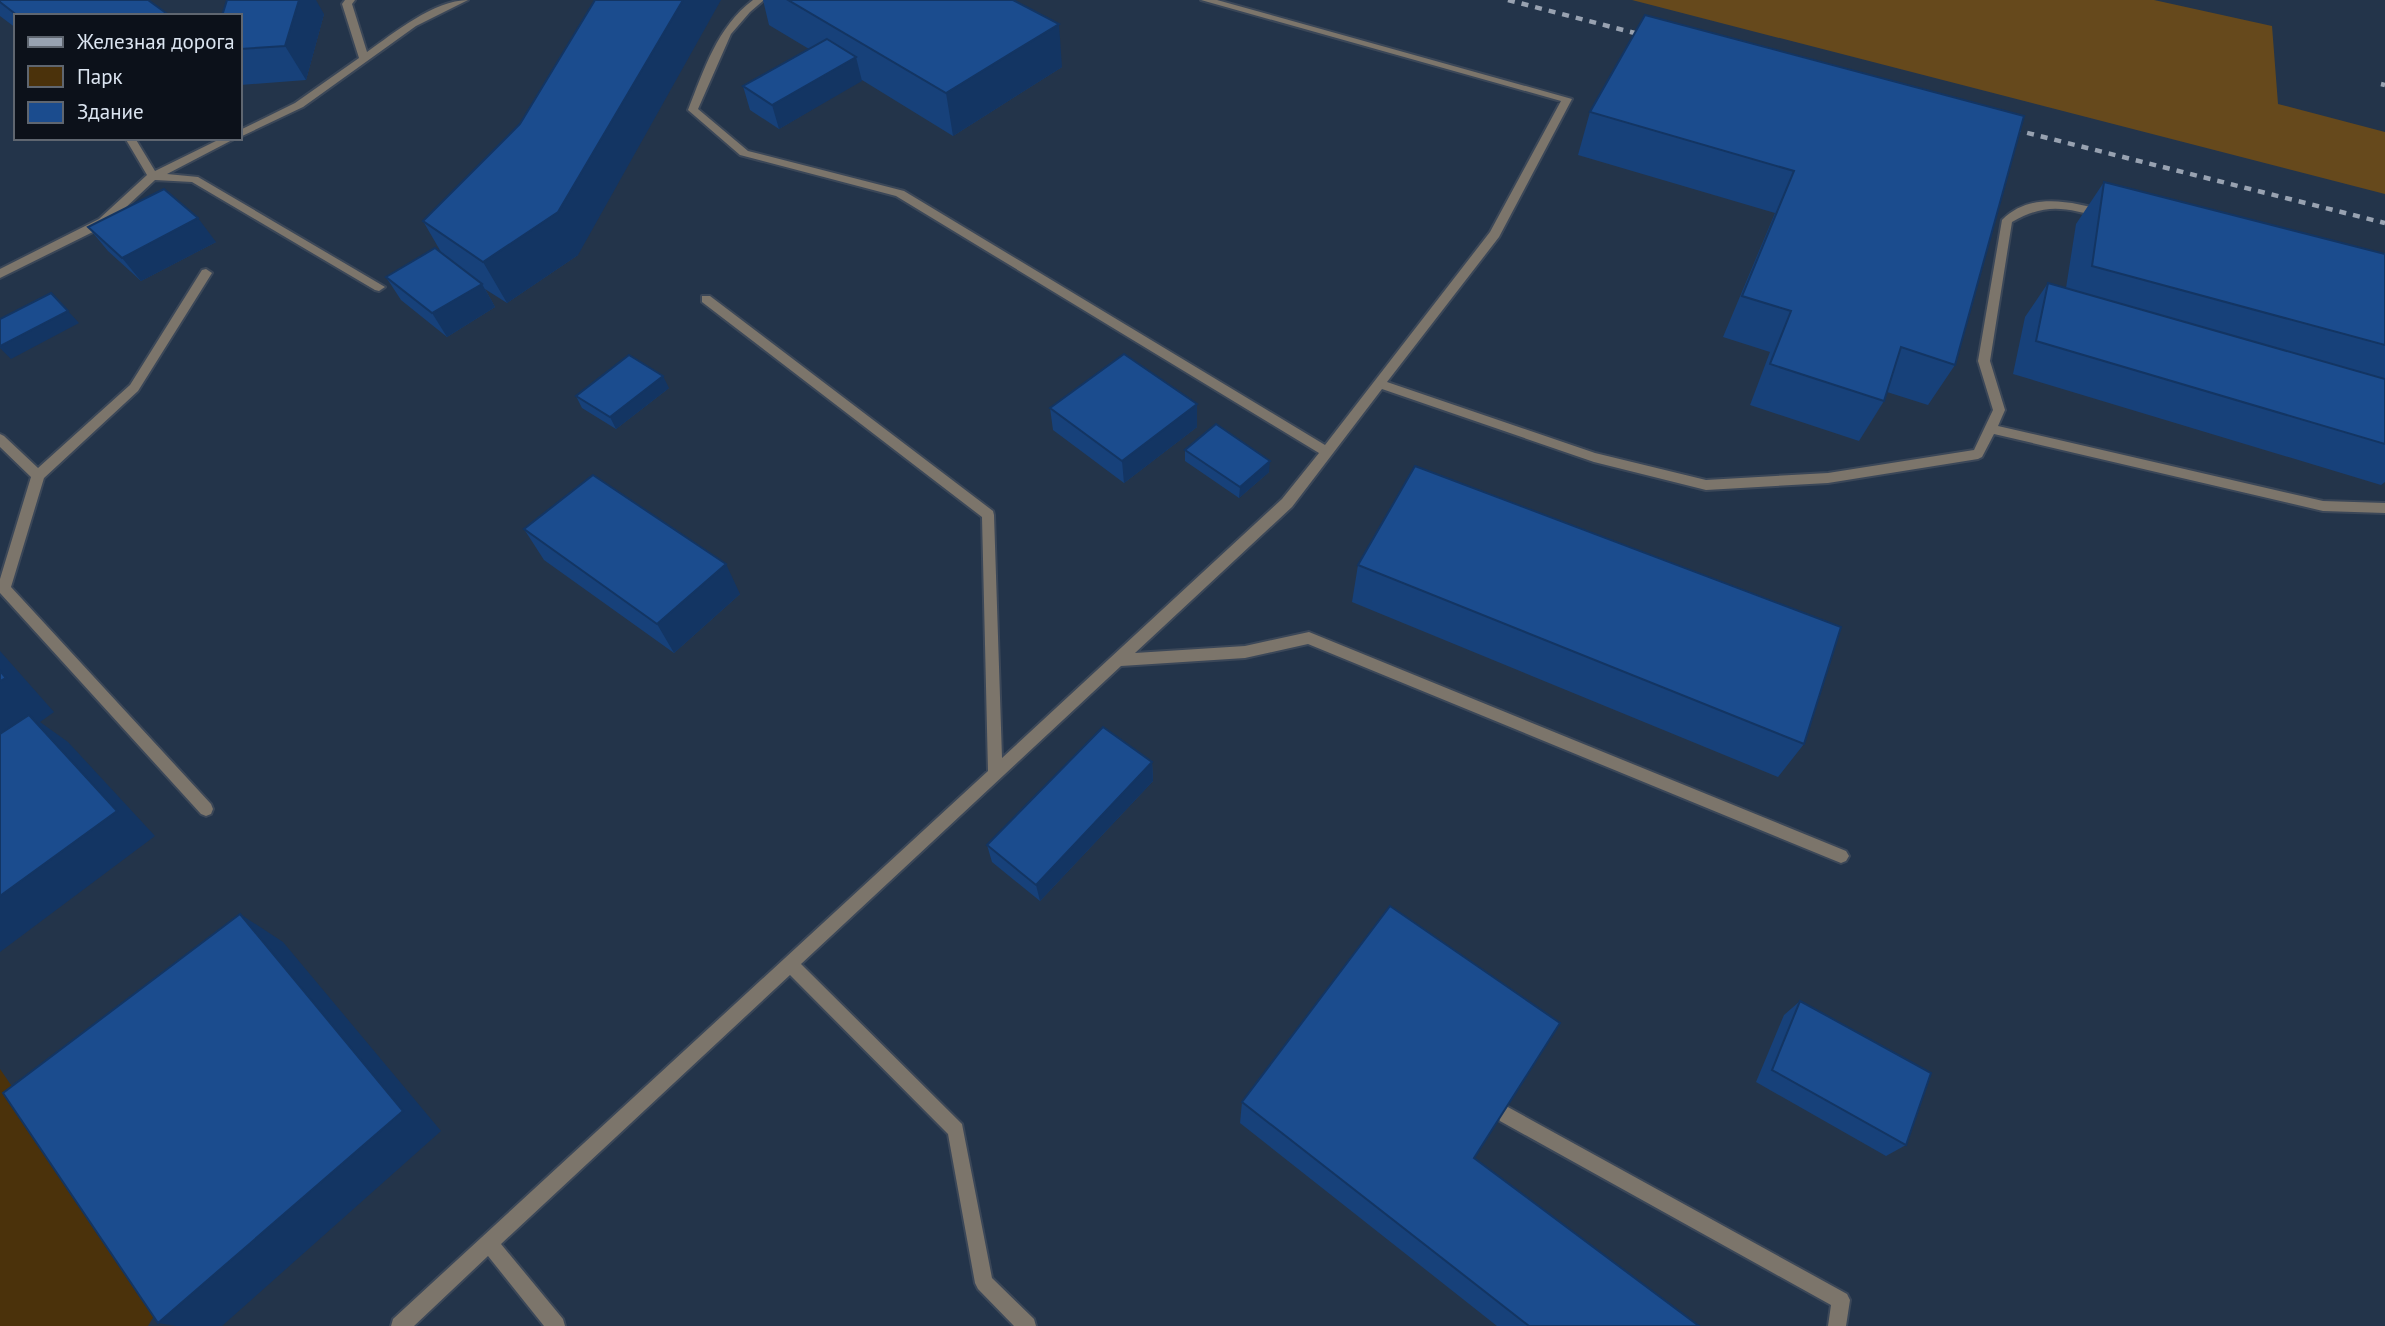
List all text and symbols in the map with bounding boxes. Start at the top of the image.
legend [14,14,242,140]
text: Железная дорога [76,28,235,55]
text: Парк [77,63,123,90]
text: Здание [77,98,144,125]

